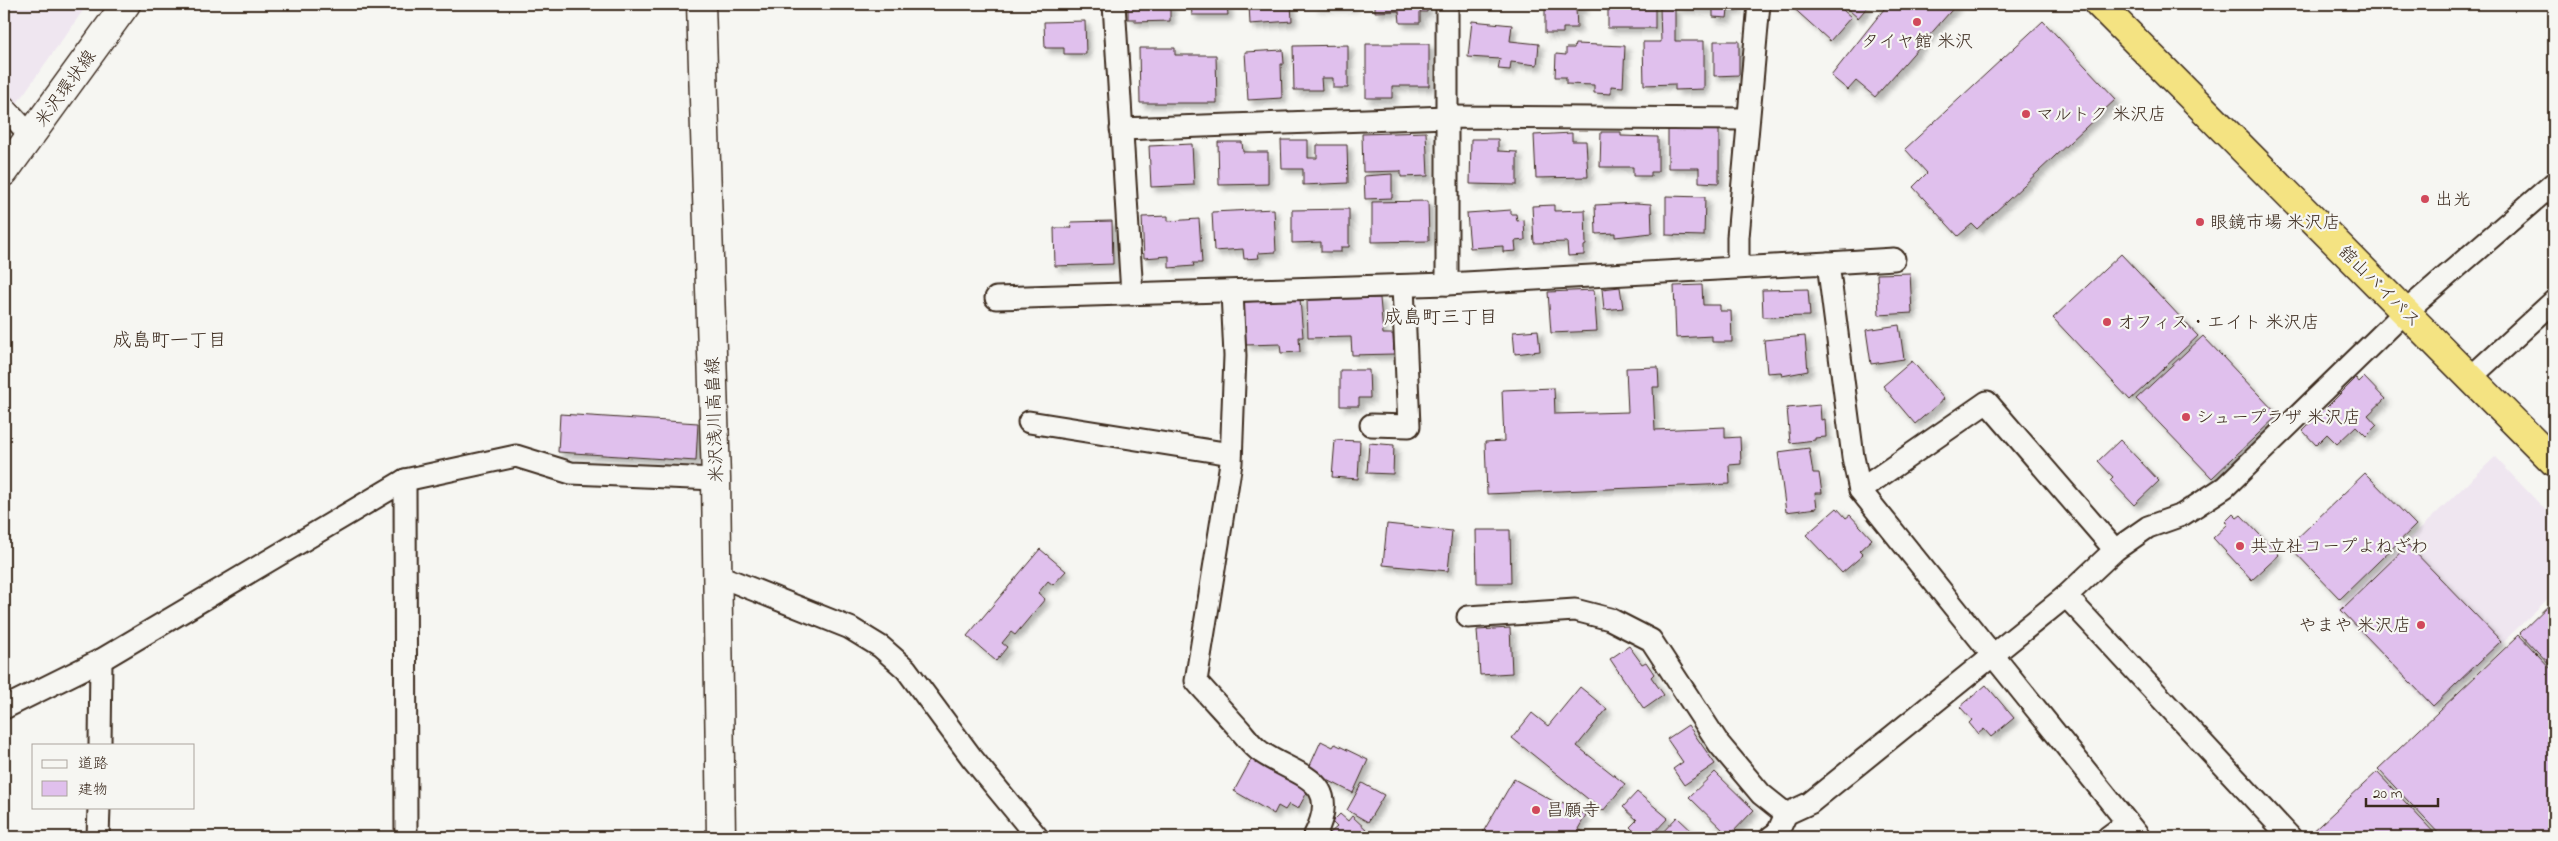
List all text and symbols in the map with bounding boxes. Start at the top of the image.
marker: タイヤ館 米沢 [1911,16,1923,28]
place label: タイヤ館 米沢 [1861,30,1973,56]
street label: 米沢環状線 [30,45,104,133]
place label: マルトク 米沢店 [2036,103,2166,129]
marker: マルトク 米沢店 [2020,108,2032,120]
place label: 出光 [2435,188,2471,214]
marker: 出光 [2419,193,2431,205]
place label: 眼鏡市場 米沢店 [2210,211,2341,237]
marker: 眼鏡市場 米沢店 [2194,216,2206,228]
street label: 舘山バイパス [2331,240,2426,335]
district label: 成島町三丁目 [1384,305,1498,332]
place label: オフィス・エイト 米沢店 [2117,311,2320,337]
marker: オフィス・エイト 米沢店 [2101,316,2113,328]
district label: 成島町一丁目 [113,328,227,355]
street label: 米沢浅川高畠線 [701,357,731,483]
place label: シュープラザ 米沢店 [2196,406,2361,432]
marker: シュープラザ 米沢店 [2180,411,2192,423]
place label: 共立社コープよねざわ [2250,535,2429,561]
marker: 共立社コープよねざわ [2234,540,2246,552]
place label: やまや 米沢店 [2299,614,2411,640]
marker: やまや 米沢店 [2415,619,2427,631]
legend [32,744,195,808]
text: 道路 [78,753,108,775]
scale bar [2366,776,2438,808]
text: 建物 [78,779,108,801]
text: 20 m [2373,783,2403,805]
place label: 昌願寺 [1546,799,1600,825]
marker: 昌願寺 [1530,804,1542,816]

